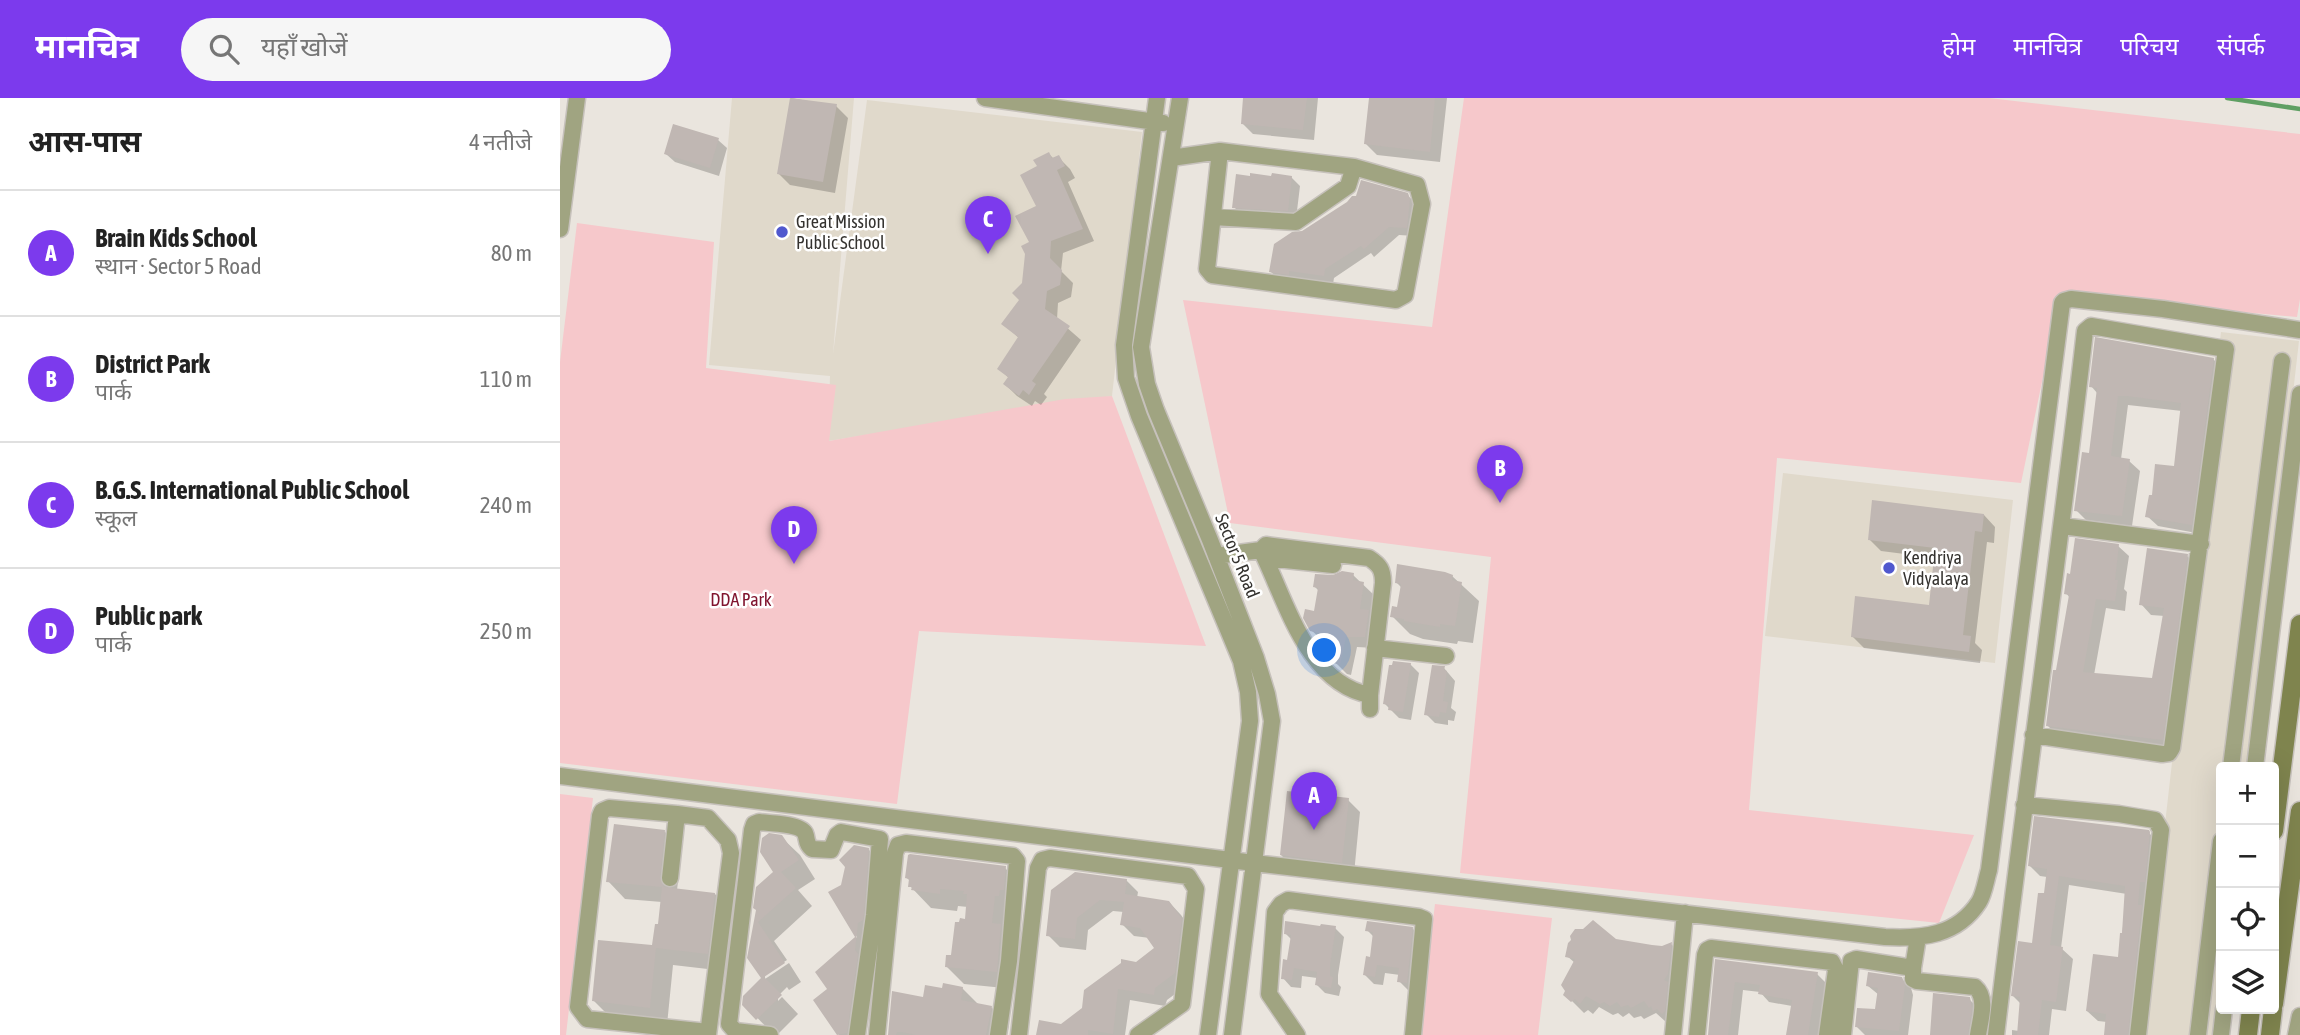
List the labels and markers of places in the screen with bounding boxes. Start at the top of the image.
pin: C [965,196,1011,254]
place label: Great Mission Public School [796,211,885,253]
marker: Great Mission Public School [774,224,790,240]
pin: B [1477,445,1523,503]
pin: D [771,506,817,564]
place label: Kendriya Vidyalaya [1903,547,1969,589]
marker: Kendriya Vidyalaya [1881,560,1897,576]
pin: A [1291,772,1337,830]

